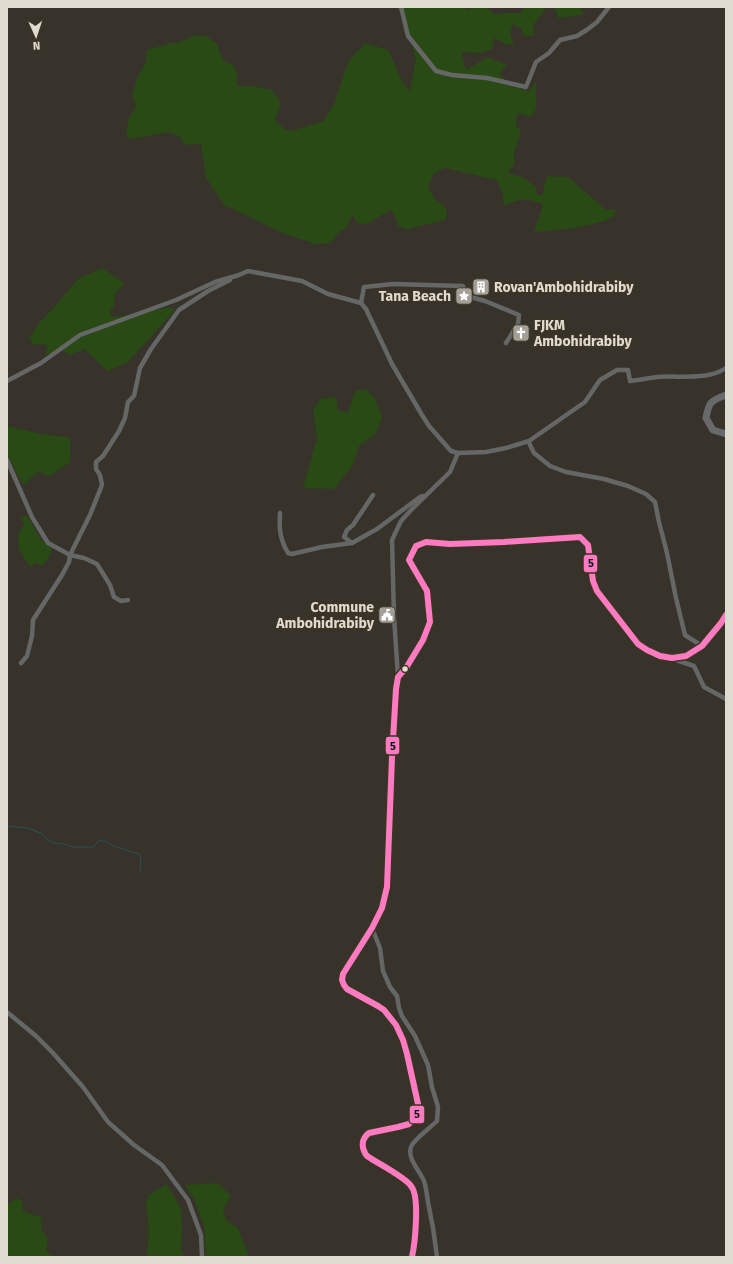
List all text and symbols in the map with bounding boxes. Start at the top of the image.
north arrow [16,16,56,56]
text: N [33,39,40,52]
building icon: Rovan'Ambohidrabiby [471,277,491,297]
place label: Rovan'Ambohidrabiby [494,279,634,296]
place icon: Tana Beach [454,286,474,306]
place label: Tana Beach [379,288,451,305]
place label: FJKM Ambohidrabiby [533,317,632,350]
church icon: FJKM Ambohidrabiby [511,323,531,343]
line badge: 5 [583,554,598,573]
text: 5 [588,557,594,570]
place label: Commune Ambohidrabiby [275,599,375,632]
public building icon: Commune Ambohidrabiby [377,605,397,625]
unlabelled marker [400,664,410,674]
line badge: 5 [385,736,400,755]
text: 5 [390,740,396,753]
line badge: 5 [409,1105,425,1124]
text: 5 [414,1108,420,1121]

